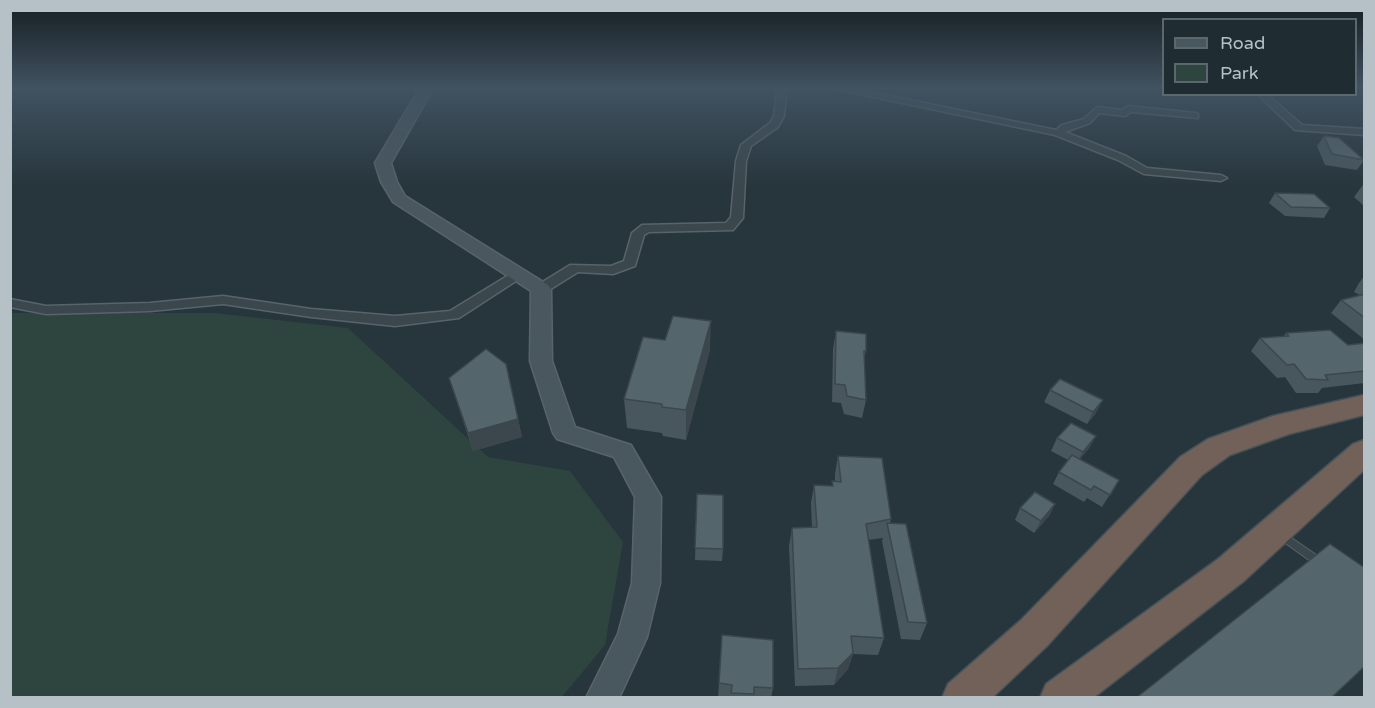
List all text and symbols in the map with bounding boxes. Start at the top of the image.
legend [1162,18,1357,96]
text: Road [1220,32,1265,54]
text: Park [1220,62,1258,84]

